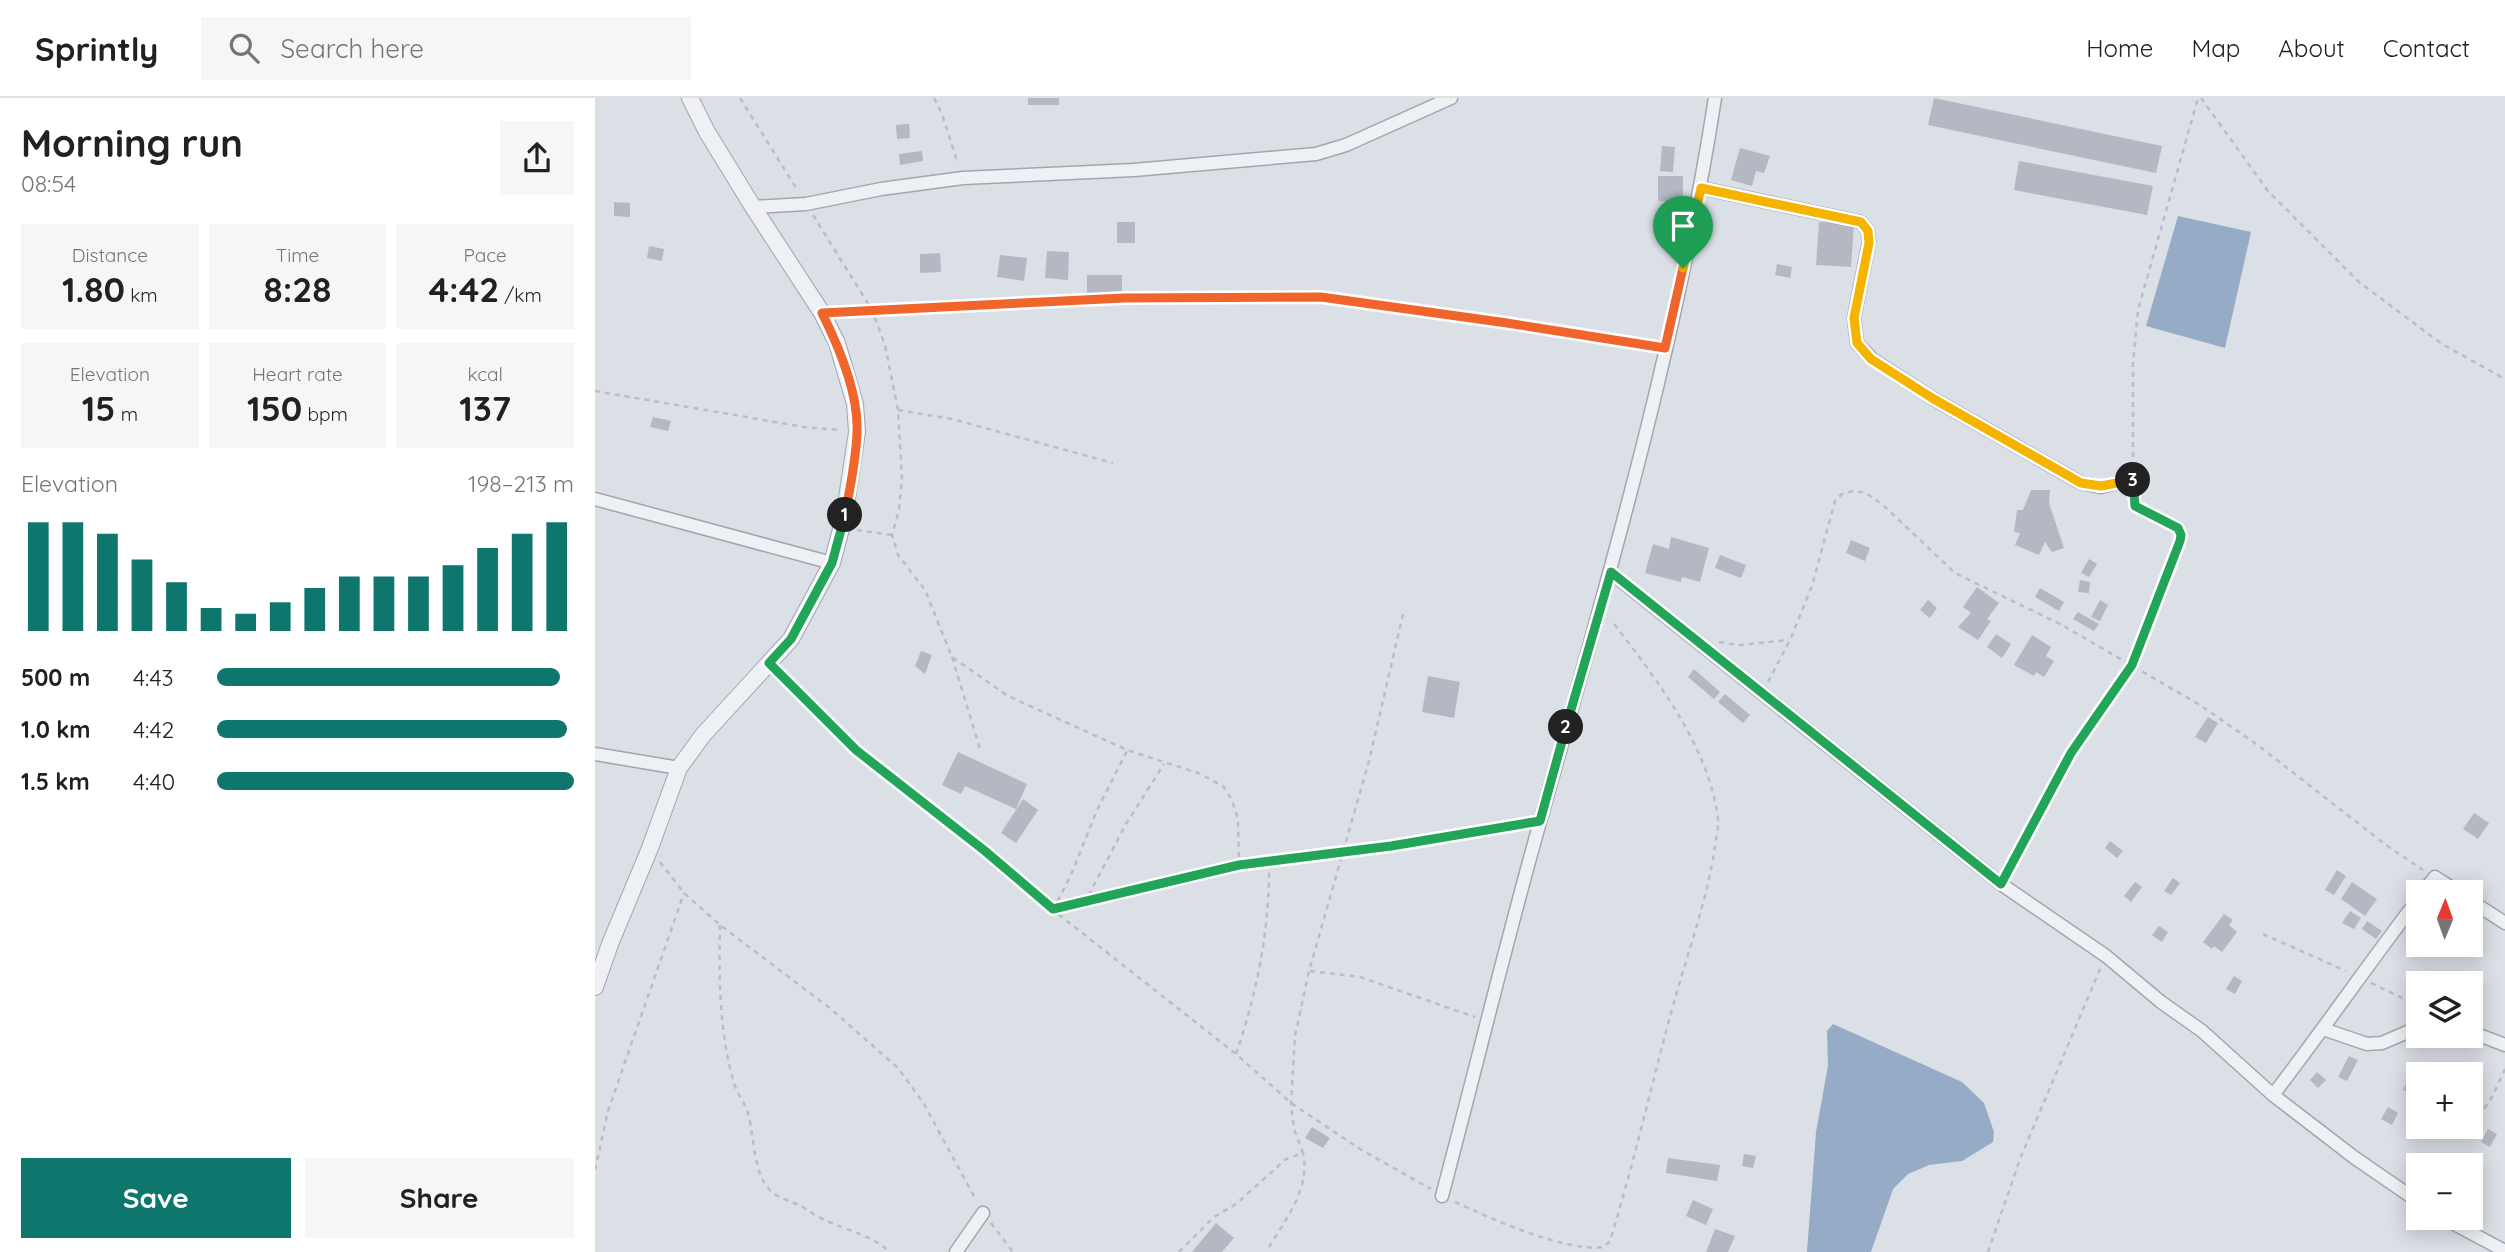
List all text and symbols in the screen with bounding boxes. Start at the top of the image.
search box [201,17,691,80]
text: Sprintly [35,28,159,69]
icon: search [225,29,263,67]
text: Search here [281,32,424,65]
text: Home [2086,33,2153,63]
text: Map [2191,33,2240,63]
text: About [2278,33,2345,63]
text: Contact [2383,33,2470,63]
text: Morning run [21,119,243,167]
button: share [500,121,574,195]
text: 08:54 [21,169,76,198]
pin [1653,196,1713,268]
icon: arrive [1664,207,1702,245]
text: Distance [72,243,148,267]
text: Time [276,243,319,267]
text: Pace [464,243,507,267]
text: 1.80 [62,267,125,311]
text: 8:28 [264,267,331,311]
text: 4:42 [429,267,499,311]
text: km [125,283,158,307]
text: /km [499,283,542,307]
text: Elevation [70,362,150,386]
text: Heart rate [252,362,343,386]
text: kcal [467,362,503,386]
text: 15 [82,386,115,430]
text: 150 [247,386,302,430]
text: 137 [459,386,511,430]
text: m [115,402,138,426]
text: bpm [302,402,348,426]
pin: 3 [2115,462,2151,498]
text: 3 [2127,467,2138,491]
text: Elevation [21,469,118,498]
text: 198–213 m [468,469,574,498]
pin: 1 [827,498,863,532]
text: 1 [841,502,848,526]
text: 500 m [21,663,90,692]
text: 4:43 [133,663,174,692]
pin: 2 [1549,710,1583,744]
text: 2 [1560,714,1571,738]
text: 1.0 km [21,715,91,744]
text: 4:42 [133,715,174,744]
text: 1.5 km [21,767,90,796]
text: 4:40 [133,767,175,796]
north arrow [2406,880,2483,957]
map controls [2406,880,2483,1230]
button: layers [2406,971,2483,1048]
button: + [2406,1062,2483,1139]
button: − [2406,1153,2483,1230]
button: Save [21,1158,291,1238]
button: Share [305,1158,574,1238]

